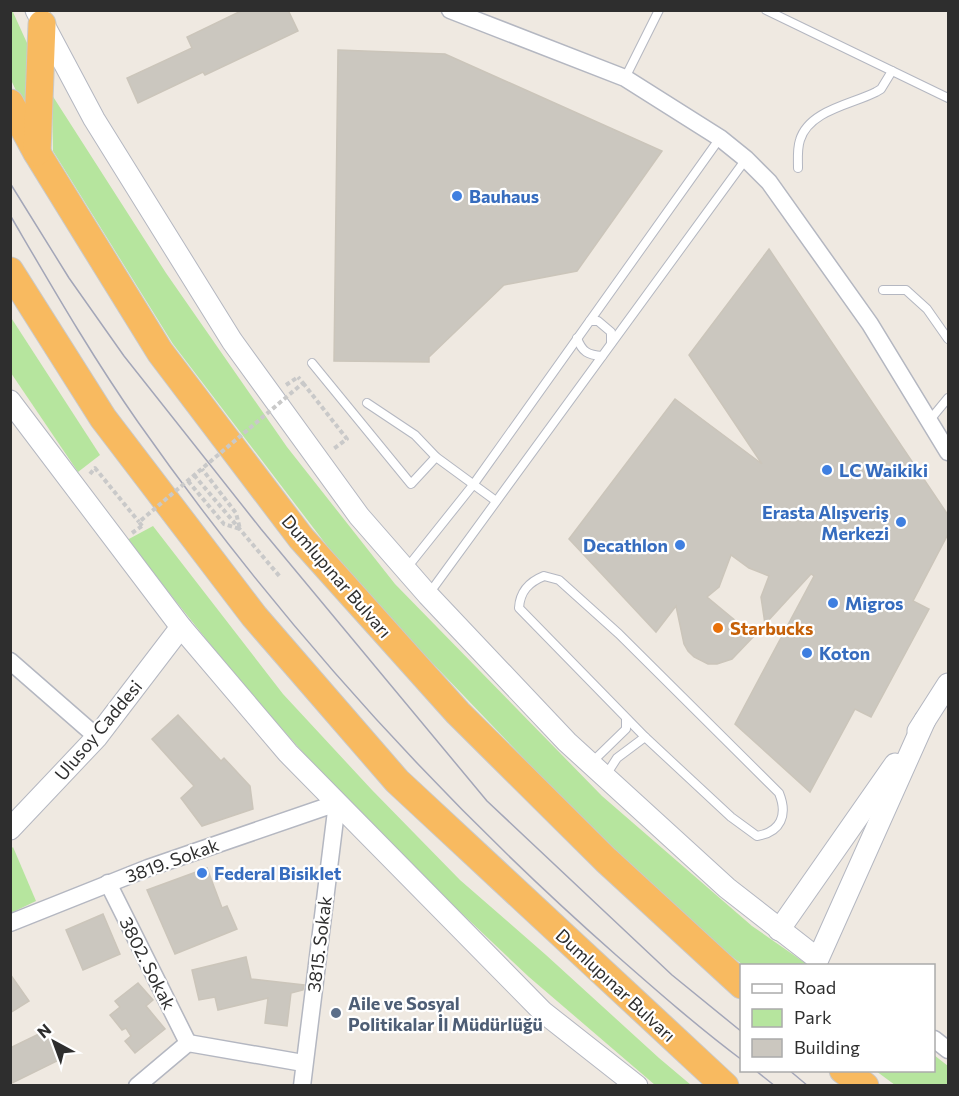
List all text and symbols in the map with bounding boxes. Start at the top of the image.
place label: Bauhaus [469,185,539,207]
marker: Bauhaus [450,189,464,203]
place label: LC Waikiki [839,459,928,481]
marker: LC Waikiki [820,463,834,477]
place label: Erasta Alışveriş Merkezi [762,501,889,544]
street label: Dumlupınar Bulvarı [278,510,396,642]
marker: Erasta Alışveriş Merkezi [894,515,908,529]
place label: Decathlon [583,534,668,556]
marker: Decathlon [673,538,687,552]
place label: Migros [845,592,903,614]
marker: Migros [826,596,840,610]
place label: Starbucks [730,617,814,639]
marker: Starbucks [711,621,725,635]
place label: Koton [819,642,870,664]
marker: Koton [800,646,814,660]
street label: Ulusoy Caddesi [50,675,146,785]
street label: 3819. Sokak [122,833,222,887]
place label: Federal Bisiklet [214,862,342,884]
marker: Federal Bisiklet [195,866,209,880]
street label: 3815. Sokak [302,894,336,993]
street label: 3802. Sokak [115,913,181,1013]
street label: Dumlupınar Bulvarı [552,924,680,1046]
legend [740,964,935,1072]
text: Road [794,976,836,998]
place label: Aile ve Sosyal Politikalar İl Müdürlüğü [348,992,543,1035]
marker: Aile ve Sosyal Politikalar İl Müdürlüğü [329,1006,343,1020]
text: Park [794,1006,832,1028]
north arrow [24,1012,84,1072]
text: N [33,1019,55,1041]
text: Building [794,1036,860,1058]

